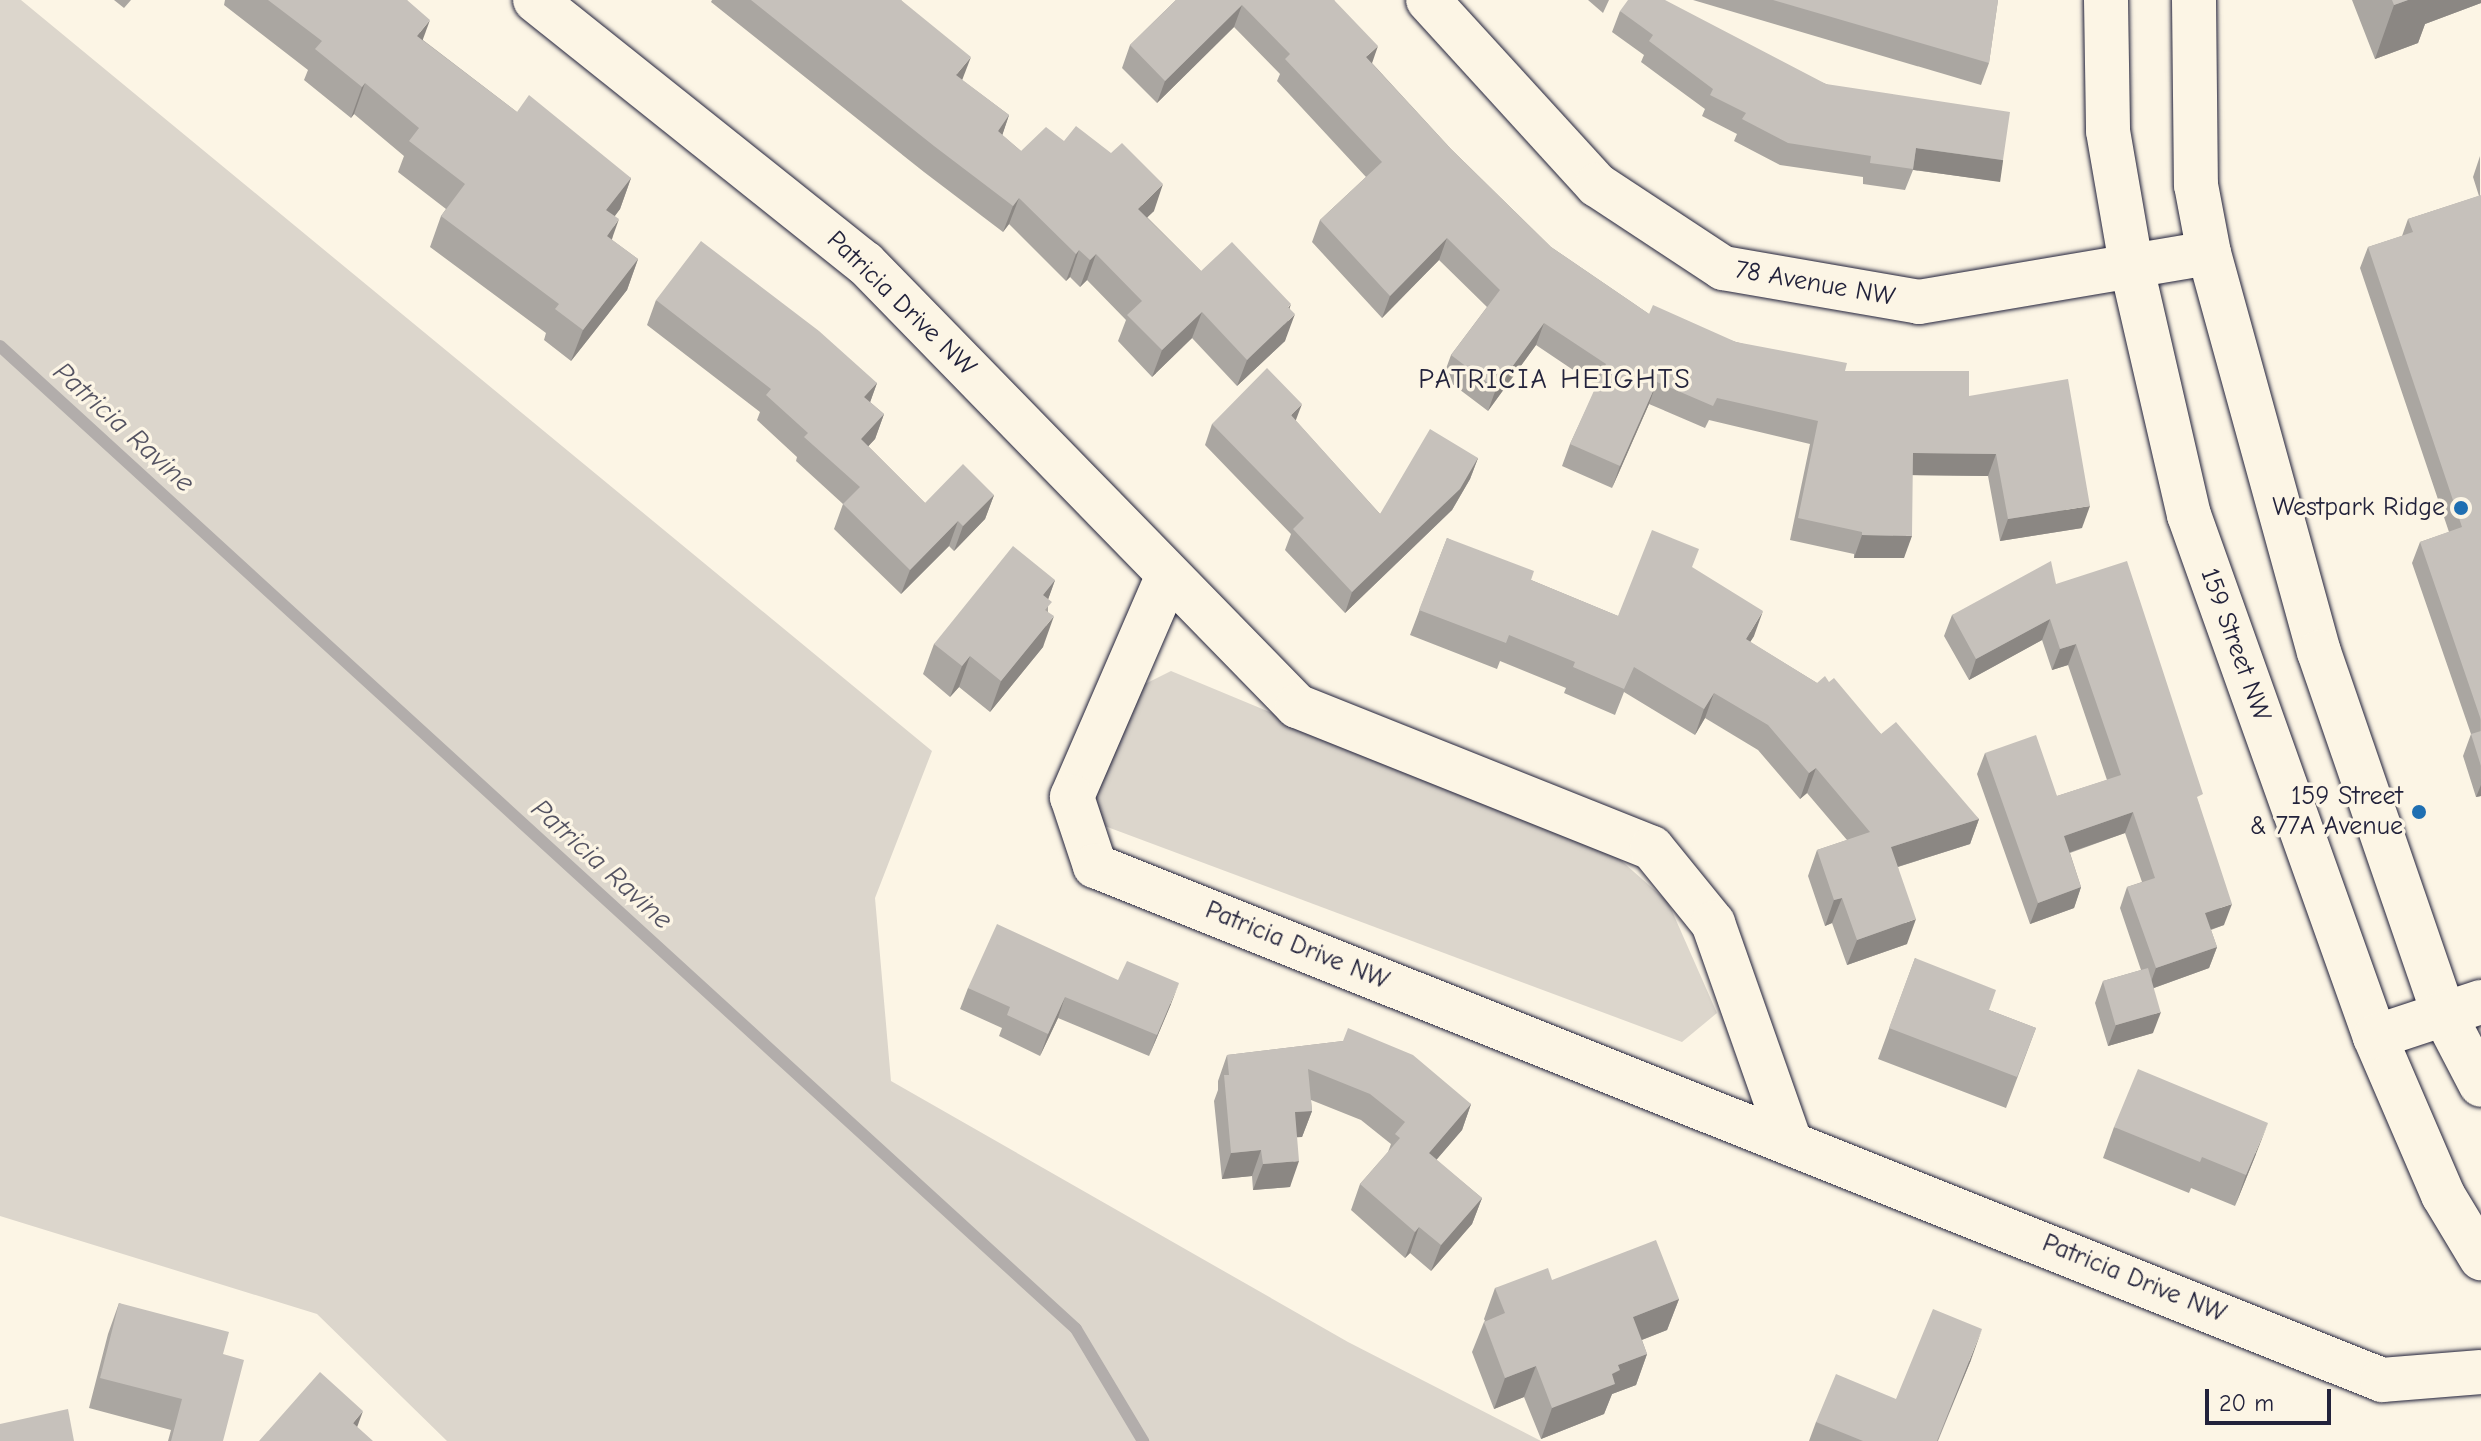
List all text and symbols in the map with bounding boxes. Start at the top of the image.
street label: Patricia Drive NW [820,225,982,383]
street label: 78 Avenue NW [1733,255,1897,313]
water label: Patricia Ravine [46,355,202,499]
district label: PATRICIA HEIGHTS [1418,362,1692,396]
place label: Westpark Ridge [2272,492,2445,524]
marker: Westpark Ridge [2452,499,2470,517]
street label: 159 Street NW [2193,564,2277,726]
place label: 159 Street & 77A Avenue [2250,781,2403,842]
water label: Patricia Ravine [524,792,680,936]
marker: 159 Street & 77A Avenue [2410,803,2428,821]
street label: Patricia Drive NW [1201,895,1393,997]
street label: Patricia Drive NW [2038,1228,2230,1330]
scale bar [2209,1373,2335,1423]
text: 20 m [2219,1389,2274,1417]

